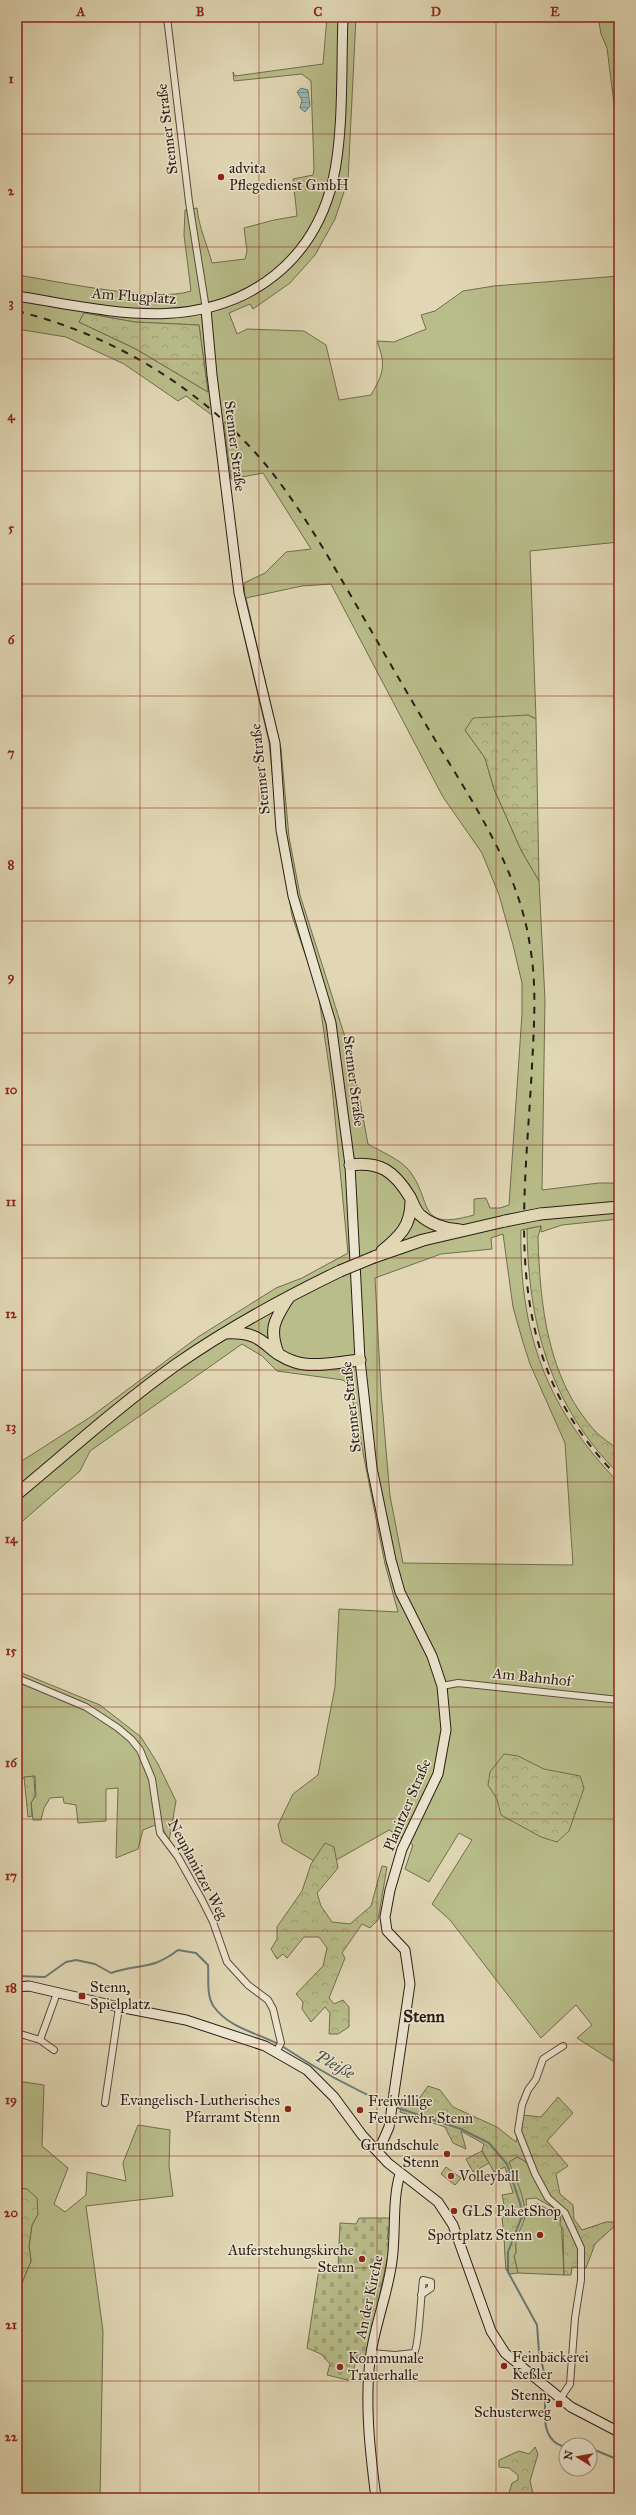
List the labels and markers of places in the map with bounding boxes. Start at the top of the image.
place label: advita Pflegedienst GmbH [229,159,349,194]
marker: advita Pflegedienst GmbH [216,172,226,182]
place label: Stenn, Spielplatz [90,1978,151,2013]
marker: Stenn, Spielplatz [77,1991,87,2001]
place label: Evangelisch-Lutherisches Pfarramt Stenn [120,2091,280,2126]
place label: Freiwillige Feuerwehr Stenn [368,2092,473,2127]
marker: Evangelisch-Lutherisches Pfarramt Stenn [283,2104,293,2114]
marker: Freiwillige Feuerwehr Stenn [355,2105,365,2115]
place label: Grundschule Stenn [360,2136,439,2171]
marker: Grundschule Stenn [442,2149,452,2159]
place label: Volleyball [458,2167,520,2185]
marker: Volleyball [446,2171,456,2181]
place label: GLS PaketShop [462,2202,561,2220]
marker: GLS PaketShop [449,2206,459,2216]
place label: Sportplatz Stenn [428,2226,532,2244]
marker: Sportplatz Stenn [535,2230,545,2240]
place label: Auferstehungskirche Stenn [227,2241,354,2276]
marker: Auferstehungskirche Stenn [357,2254,367,2264]
place label: Feinbäckerei Keßler [512,2348,589,2383]
place label: Kommunale Trauerhalle [348,2349,424,2384]
marker: Feinbäckerei Keßler [499,2361,509,2371]
marker: Kommunale Trauerhalle [335,2362,345,2372]
place label: Stenn, Schusterweg [474,2386,552,2421]
marker: Stenn, Schusterweg [554,2399,564,2409]

